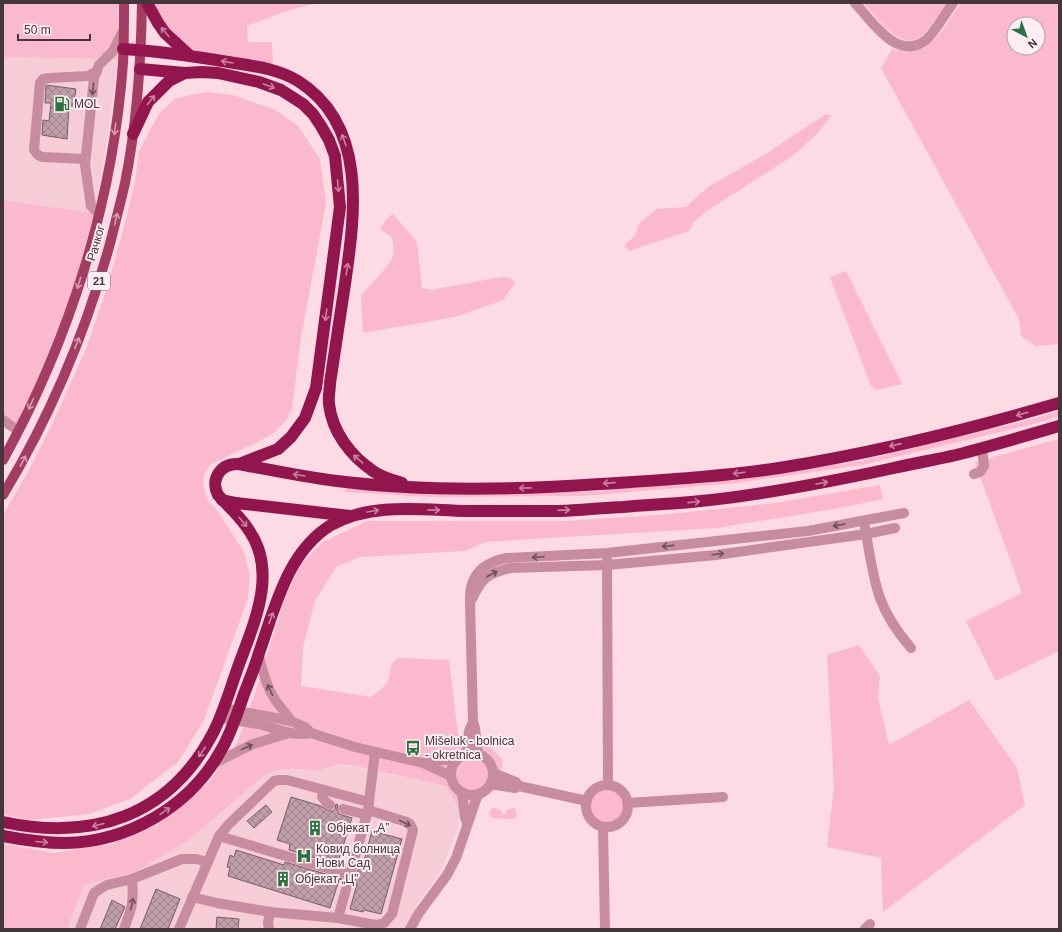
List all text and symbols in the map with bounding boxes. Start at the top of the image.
scale bar [18,16,90,42]
north arrow [1006,16,1046,56]
text: 50 m [24,23,51,37]
one-way arrow [160,27,169,37]
text: N [1026,36,1039,51]
one-way arrow [221,57,234,65]
one-way arrow [89,82,97,95]
one-way arrow [263,83,275,91]
one-way arrow [146,94,155,105]
fuel station icon: MOL [53,95,71,113]
place label: MOL [74,97,100,111]
one-way arrow [111,122,119,135]
one-way arrow [340,135,348,147]
one-way arrow [334,179,341,192]
one-way arrow [113,213,120,226]
street label: Рачког [84,223,108,263]
one-way arrow [343,263,351,276]
road number: 21 [88,272,110,290]
one-way arrow [75,276,82,289]
one-way arrow [322,308,330,321]
one-way arrow [73,337,81,349]
one-way arrow [27,397,35,409]
one-way arrow [1015,411,1028,418]
one-way arrow [889,442,902,449]
one-way arrow [19,455,27,467]
one-way arrow [353,455,364,464]
one-way arrow [733,469,746,477]
one-way arrow [293,471,306,479]
one-way arrow [815,479,828,487]
one-way arrow [603,480,616,487]
one-way arrow [519,484,532,492]
one-way arrow [687,498,700,505]
one-way arrow [427,506,440,513]
one-way arrow [366,507,379,515]
one-way arrow [557,507,570,514]
one-way arrow [238,517,247,527]
one-way arrow [833,522,846,530]
one-way arrow [662,543,675,550]
one-way arrow [712,550,725,558]
one-way arrow [532,553,545,560]
one-way arrow [486,570,498,577]
one-way arrow [267,613,275,625]
one-way arrow [266,685,273,697]
place label: Mišeluk - bolnica - okretnica [425,734,515,762]
bus stop icon: Mišeluk - bolnica - okretnica [404,739,422,757]
one-way arrow [241,743,253,750]
one-way arrow [197,746,206,757]
one-way arrow [159,807,170,815]
building icon: Објекат „А” [306,819,324,837]
one-way arrow [399,820,411,827]
one-way arrow [92,821,105,829]
place label: Објекат „А” [327,821,389,835]
one-way arrow [35,838,48,846]
place label: Ковид болница Нови Сад [316,842,401,870]
hospital icon: Ковид болница Нови Сад [295,847,313,865]
building icon: Објекат „Ц” [274,870,292,888]
place label: Објекат „Ц” [295,872,358,886]
one-way arrow [129,898,137,911]

